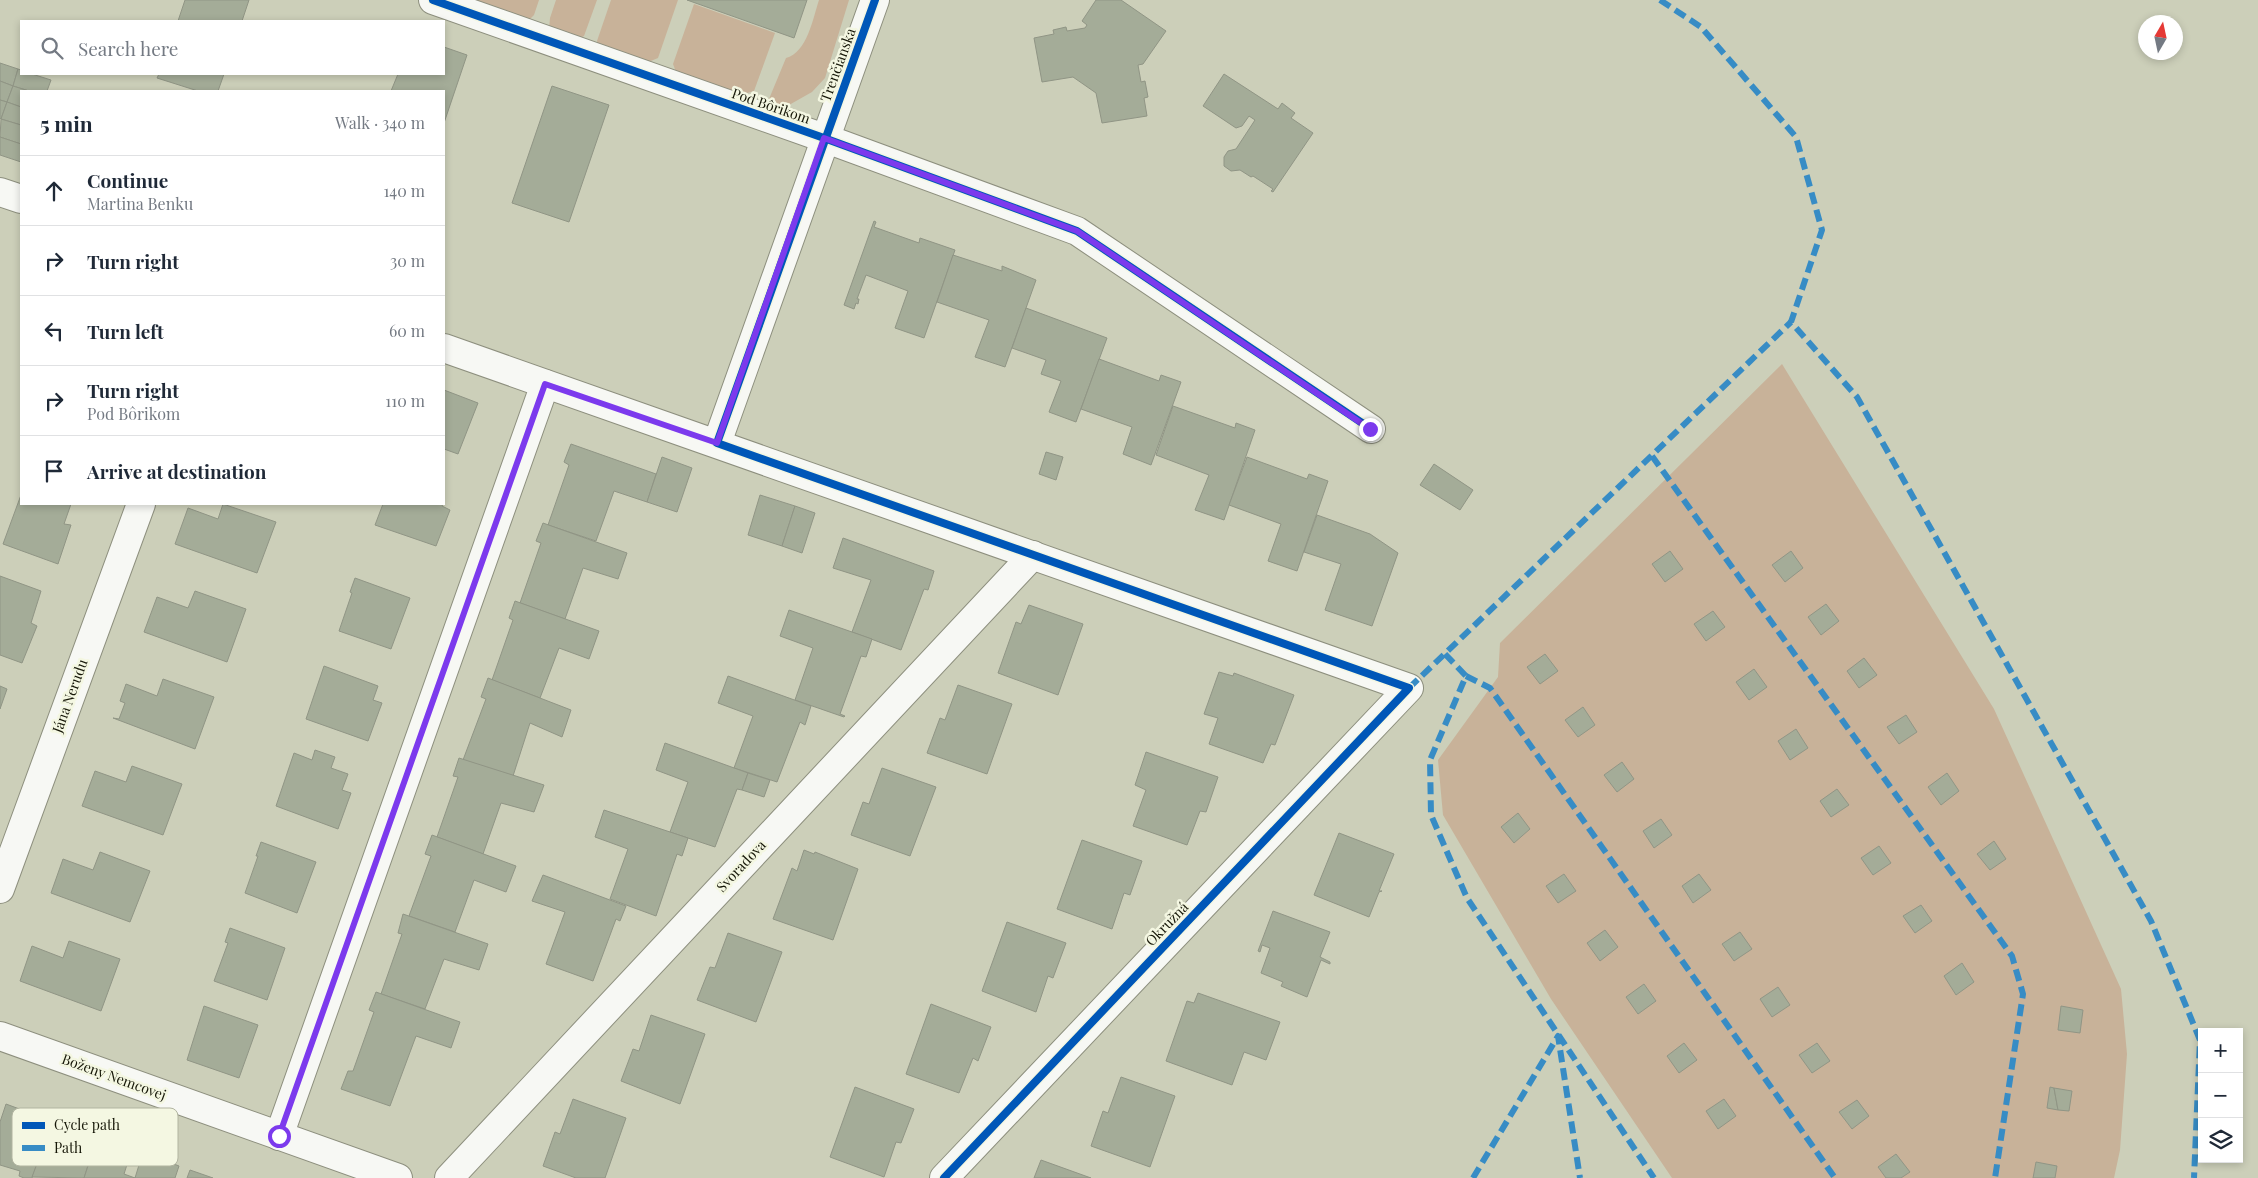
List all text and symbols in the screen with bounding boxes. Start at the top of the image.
north arrow [2138,15,2183,60]
search box [20,20,445,75]
street label: Trenčianska [815,25,860,104]
icon: search [38,34,66,62]
text: Search here [78,35,178,61]
street label: Pod Bôrikom [730,83,813,128]
text: 5 min [40,109,93,137]
text: Walk · 340 m [335,112,425,133]
text: Continue [87,167,168,193]
icon: ahead [40,177,68,205]
text: 140 m [383,180,425,201]
text: Martina Benku [87,193,193,214]
icon: right [40,247,68,275]
text: Turn right [87,248,179,274]
text: 30 m [390,250,425,271]
icon: left [40,317,68,345]
text: Turn left [87,318,164,344]
text: 60 m [389,320,425,341]
text: Turn right [87,377,179,403]
icon: right [40,387,68,415]
text: 110 m [385,390,425,411]
text: Pod Bôrikom [87,403,180,424]
route end [1359,418,1382,441]
icon: arrive [40,457,68,485]
text: Arrive at destination [87,458,267,484]
street label: Jána Nerudu [47,656,92,736]
street label: Svoradova [712,836,770,896]
street label: Okružná [1141,898,1192,950]
map controls [2198,1028,2243,1163]
button: + [2198,1028,2243,1073]
street label: Boženy Nemcovej [59,1049,169,1104]
button: − [2198,1073,2243,1118]
legend [12,1108,178,1166]
text: Cycle path [54,1115,121,1134]
button: layers [2198,1118,2243,1163]
route start [268,1125,291,1148]
text: Path [54,1138,83,1157]

